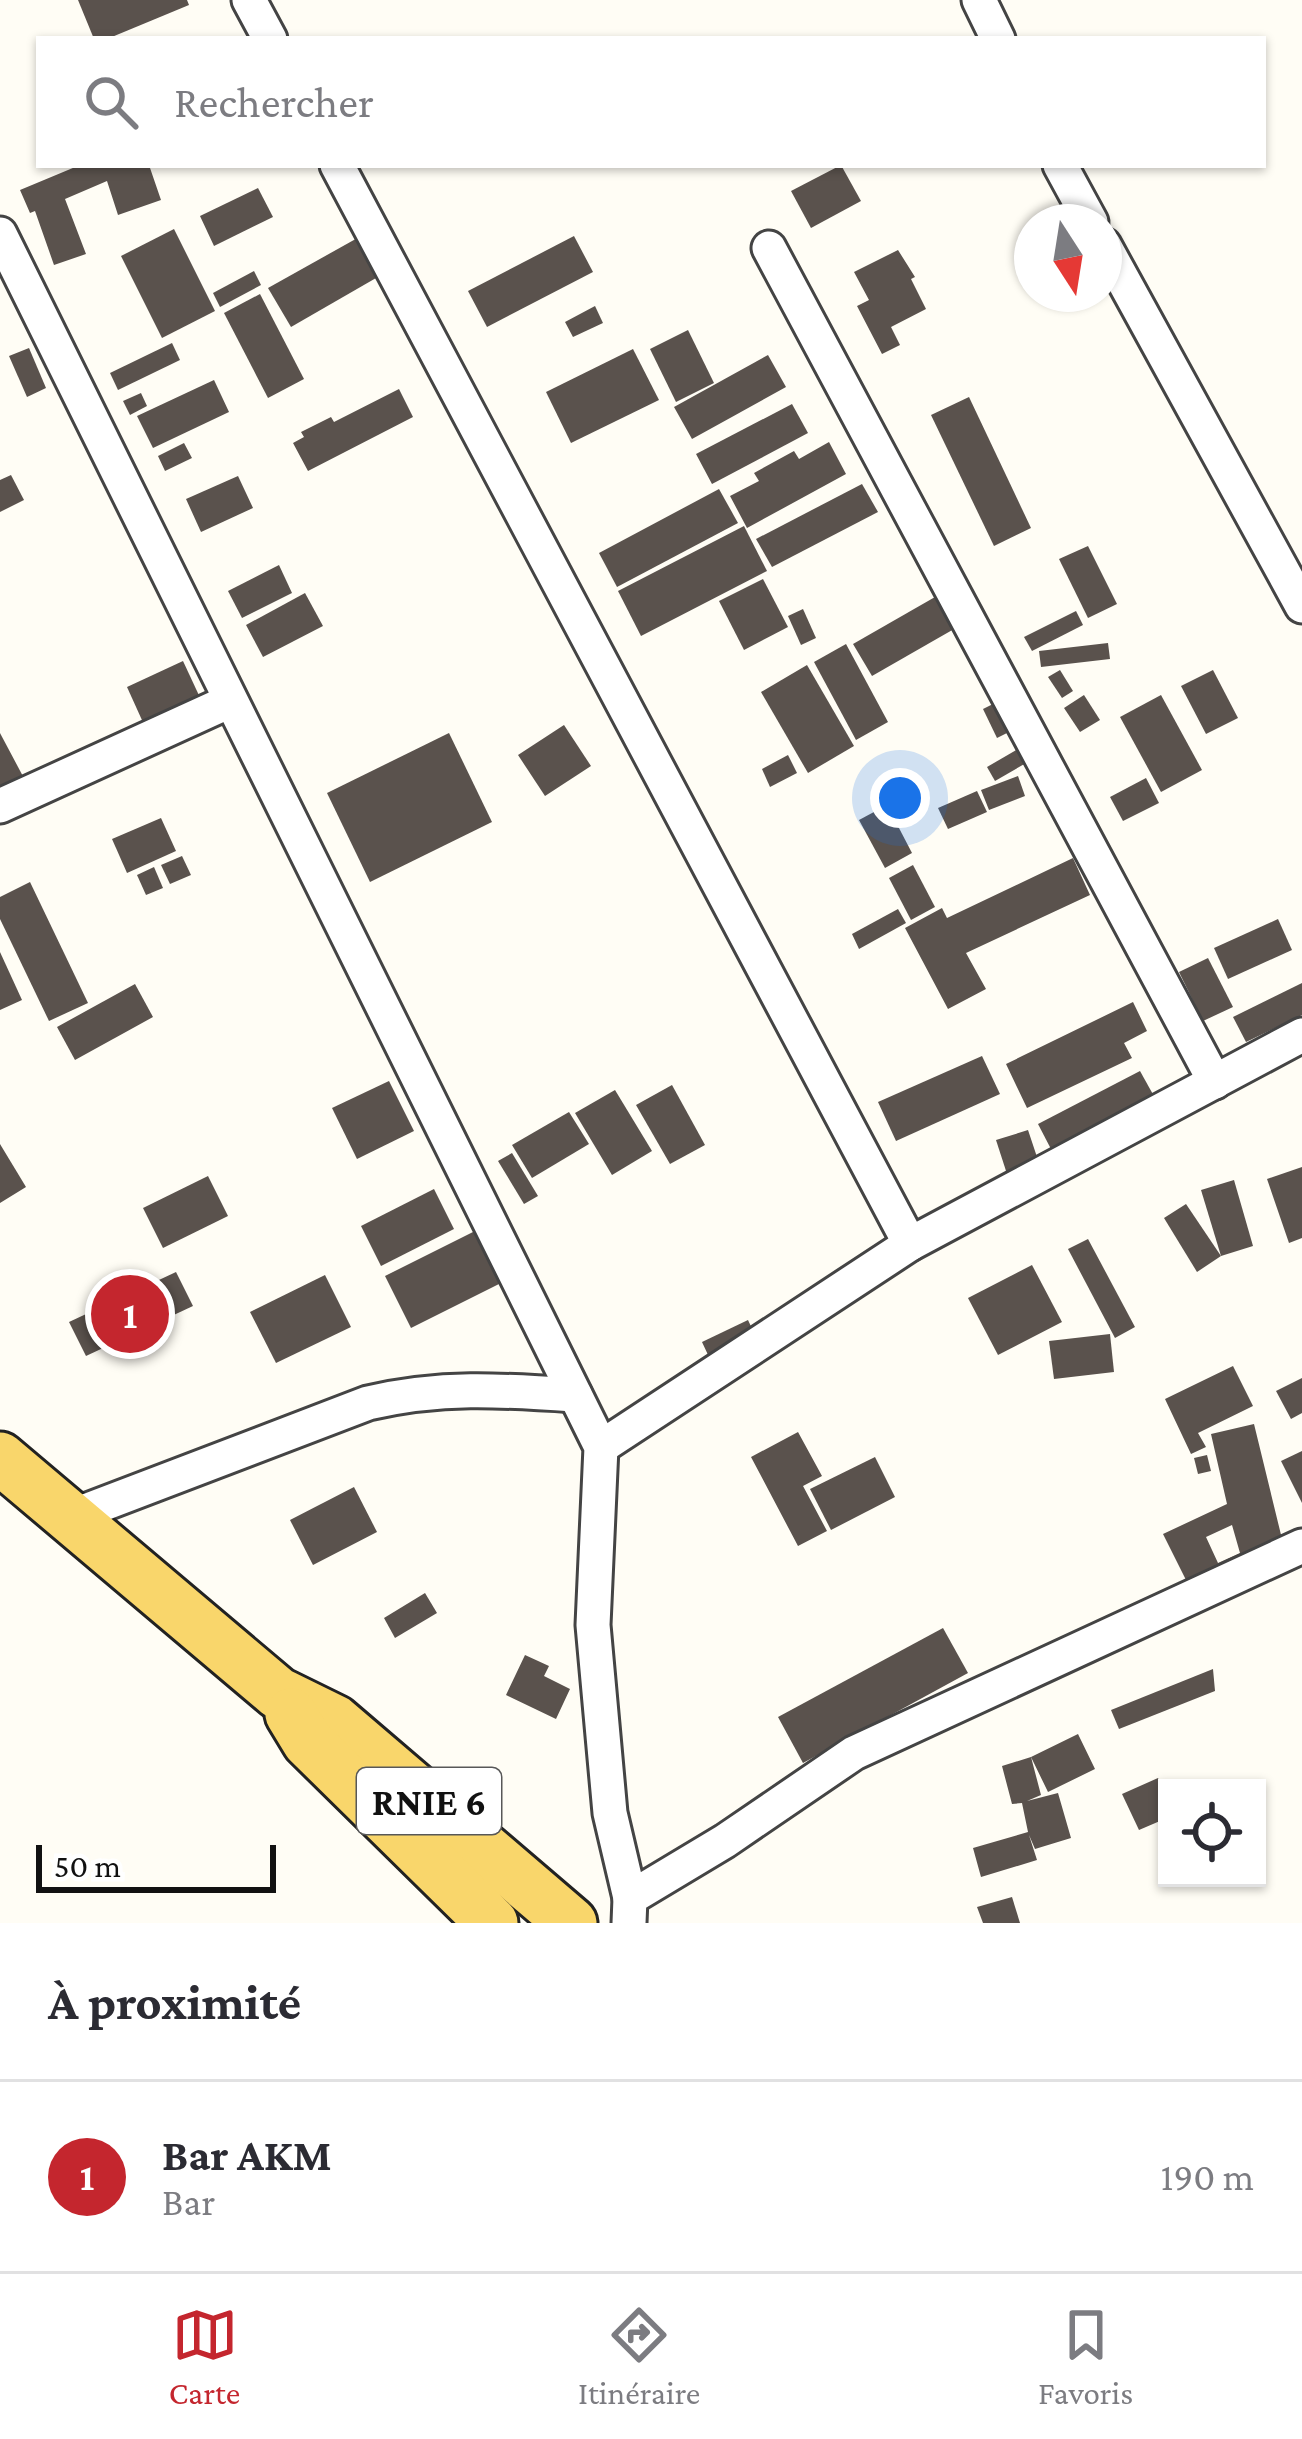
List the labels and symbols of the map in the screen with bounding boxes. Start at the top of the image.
north arrow [1014,204,1122,312]
your location [870,768,930,828]
pin: 1 [91,1269,169,1359]
road number: RNIE 6 [357,1768,501,1834]
scale bar [36,1839,276,1892]

